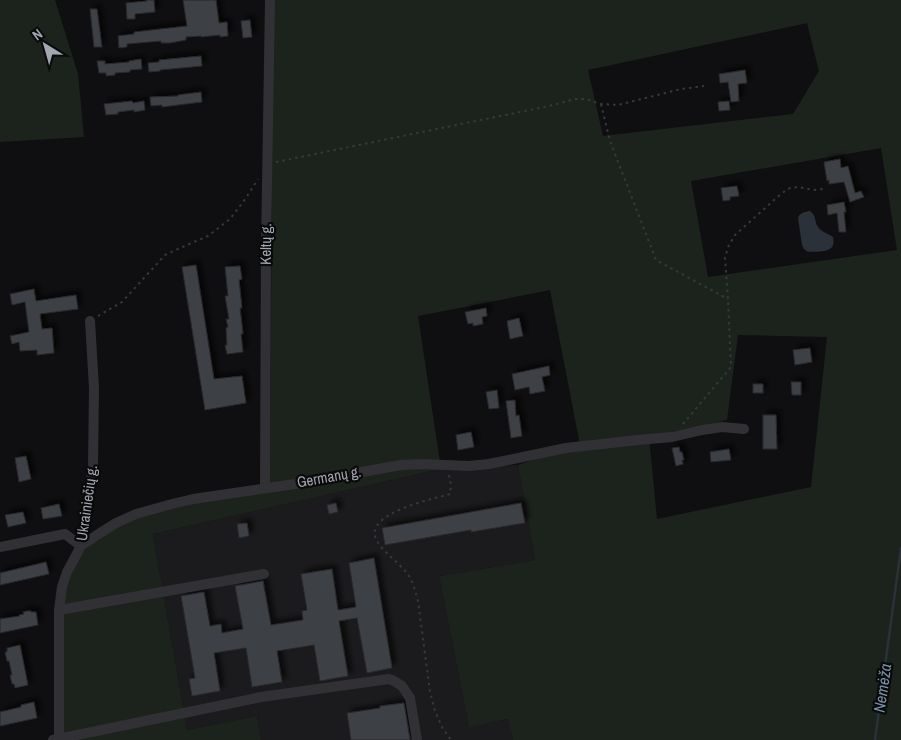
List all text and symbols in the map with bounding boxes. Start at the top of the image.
north arrow [20,20,70,70]
text: N [28,25,46,44]
street label: Keltų g. [255,223,276,265]
street label: Germanų g. [295,461,363,492]
street label: Ukrainiečių g. [71,464,102,542]
water label: Nemėža [868,662,896,714]

